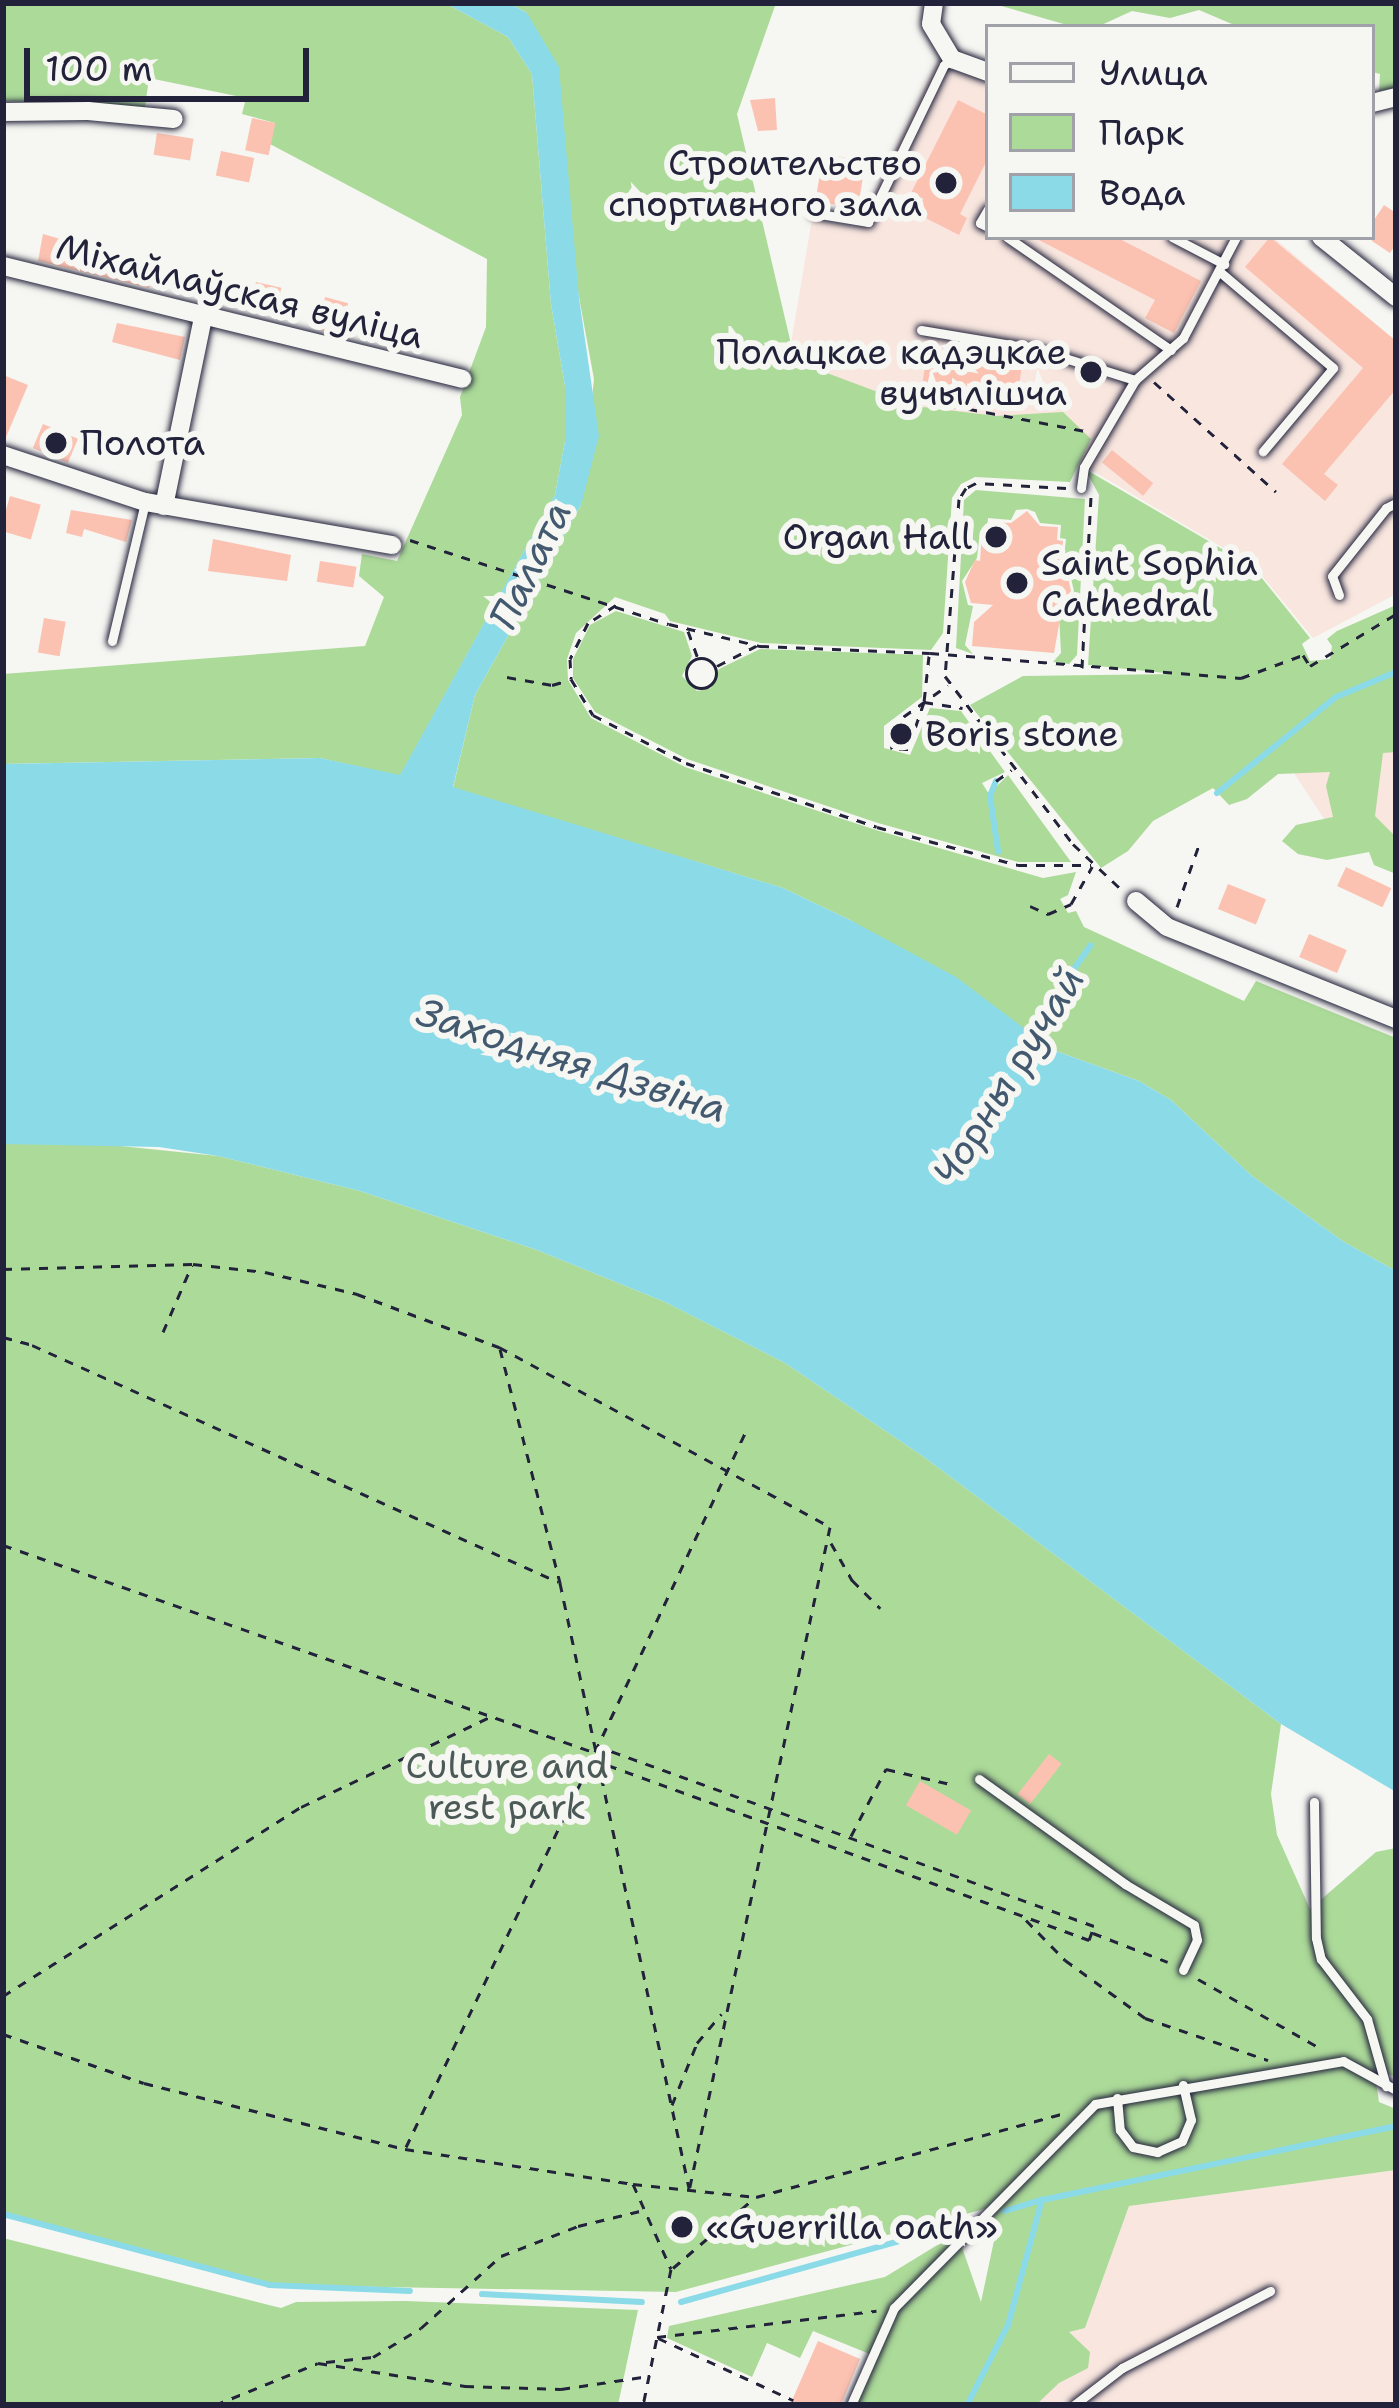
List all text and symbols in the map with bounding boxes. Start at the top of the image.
scale bar [30,24,315,98]
legend [985,24,1375,240]
text: 100 m [45,44,153,93]
text: Улица [1099,48,1208,97]
text: Парк [1099,108,1184,157]
place label: Строительство спортивного зала [608,140,922,225]
text: Вода [1099,168,1185,217]
marker: Строительство спортивного зала [933,170,959,196]
street label: Міхайлаўская вуліца [52,224,428,358]
place label: Полацкае кадэцкае вучылішча [716,329,1067,414]
marker: Полацкае кадэцкае вучылішча [1078,359,1104,385]
place label: Полота [80,421,205,465]
marker: Полота [43,430,69,456]
water label: Палата [479,493,581,637]
place label: Organ Hall [782,515,972,559]
marker: Organ Hall [983,524,1009,550]
place label: Saint Sophia Cathedral [1041,540,1258,625]
marker: Saint Sophia Cathedral [1004,570,1030,596]
place label: Boris stone [925,712,1119,756]
marker: Boris stone [888,721,914,747]
water label: Чорны ручай [922,958,1094,1194]
water label: Заходняя Дзвіна [411,988,733,1132]
park label: Culture and rest park [405,1743,609,1828]
place label: «Guerrilla oath» [706,2205,998,2249]
marker: «Guerrilla oath» [669,2214,695,2240]

